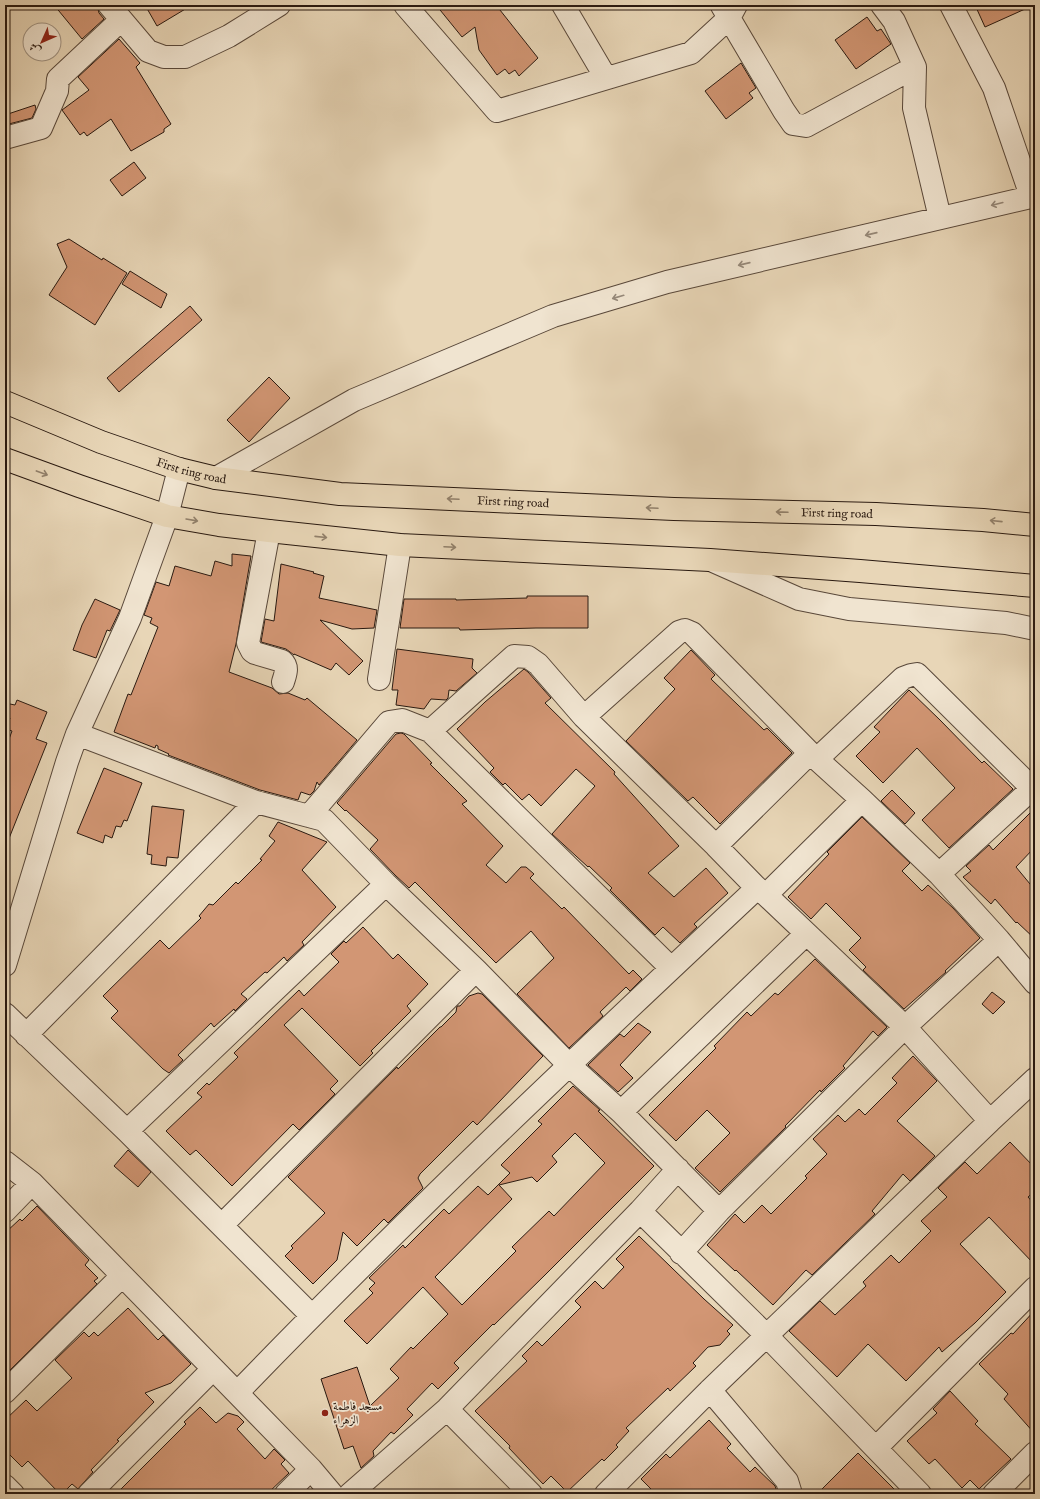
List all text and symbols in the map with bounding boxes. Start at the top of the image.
north arrow [22,22,62,62]
text: ش [27,39,44,57]
one-way arrow [991,201,1004,209]
one-way arrow [864,231,877,239]
one-way arrow [738,261,751,269]
one-way arrow [612,294,625,301]
street label: First ring road [154,455,228,487]
one-way arrow [35,469,47,477]
street label: First ring road [477,493,550,511]
one-way arrow [447,495,460,503]
one-way arrow [646,504,659,512]
street label: First ring road [801,505,874,522]
one-way arrow [776,508,789,516]
one-way arrow [185,517,198,525]
one-way arrow [990,517,1003,525]
one-way arrow [314,533,327,540]
one-way arrow [443,544,456,551]
place label: مسجد فاطمة الزهراء [333,1399,382,1428]
marker: مسجد فاطمة الزهراء [320,1408,330,1418]

